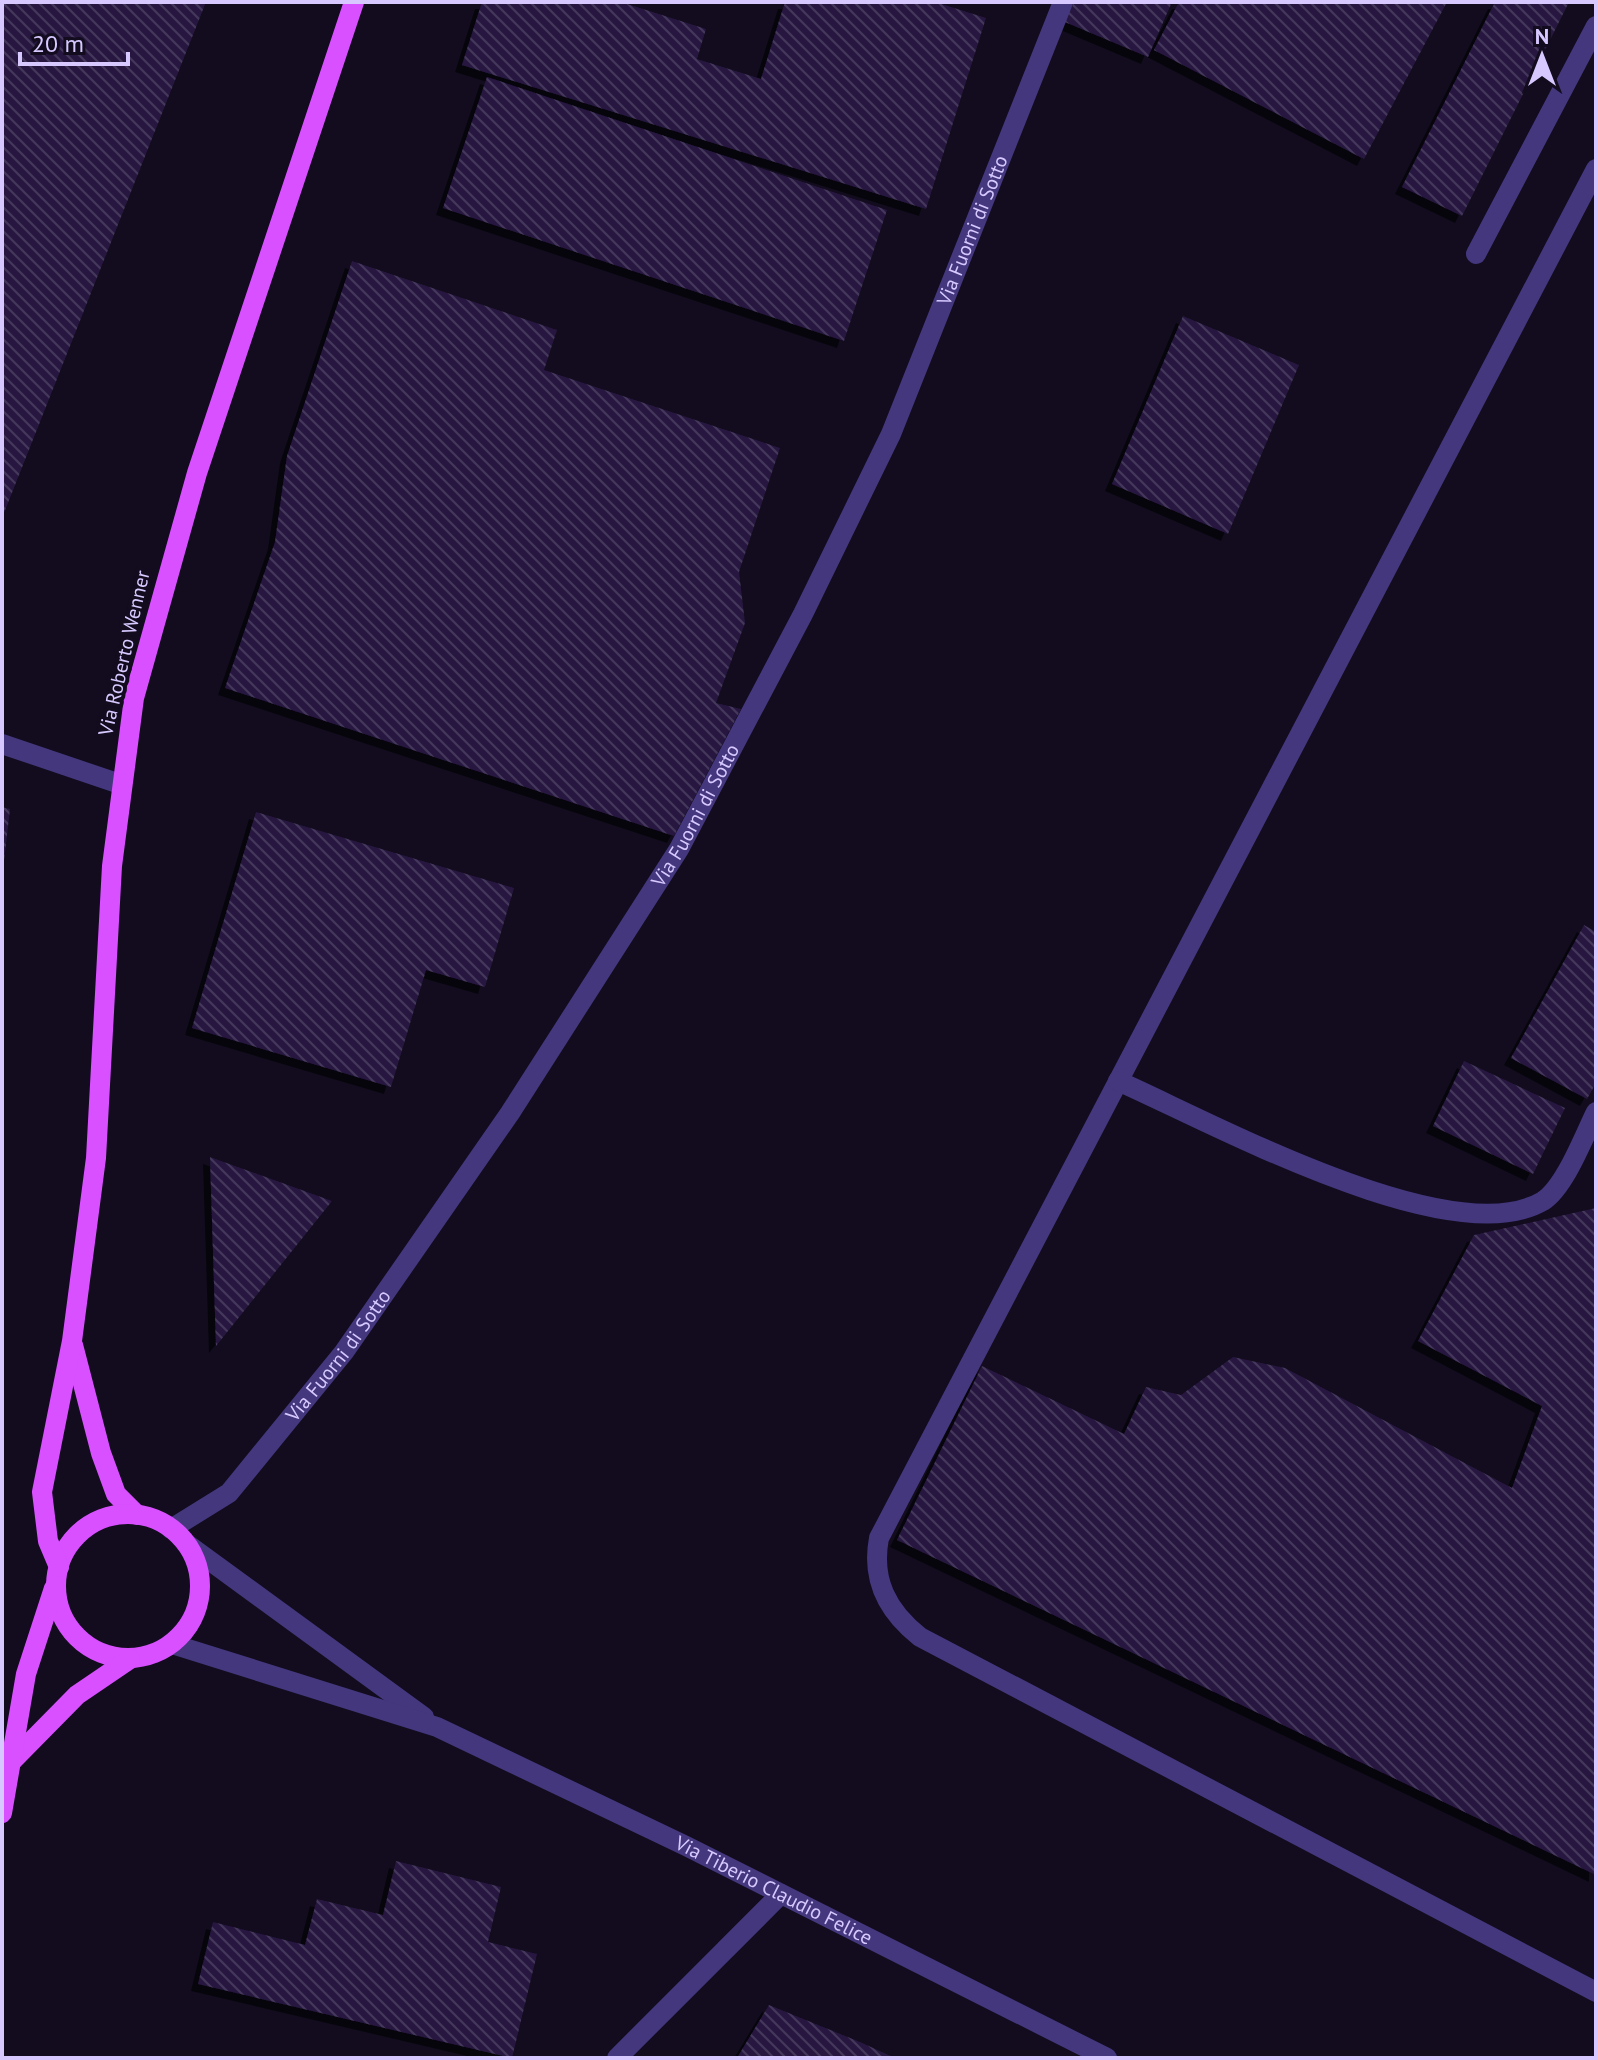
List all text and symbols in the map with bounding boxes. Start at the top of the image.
scale bar [20,16,128,66]
north arrow [1502,16,1582,96]
text: N [1535,22,1549,50]
text: 20 m [32,28,84,59]
street label: Via Fuorni di Sotto [930,151,1014,310]
street label: Via Roberto Wenner [92,568,156,739]
street label: Via Fuorni di Sotto [645,739,745,892]
street label: Via Fuorni di Sotto [279,1284,397,1428]
street label: Via Tiberio Claudio Felice [670,1829,877,1951]

